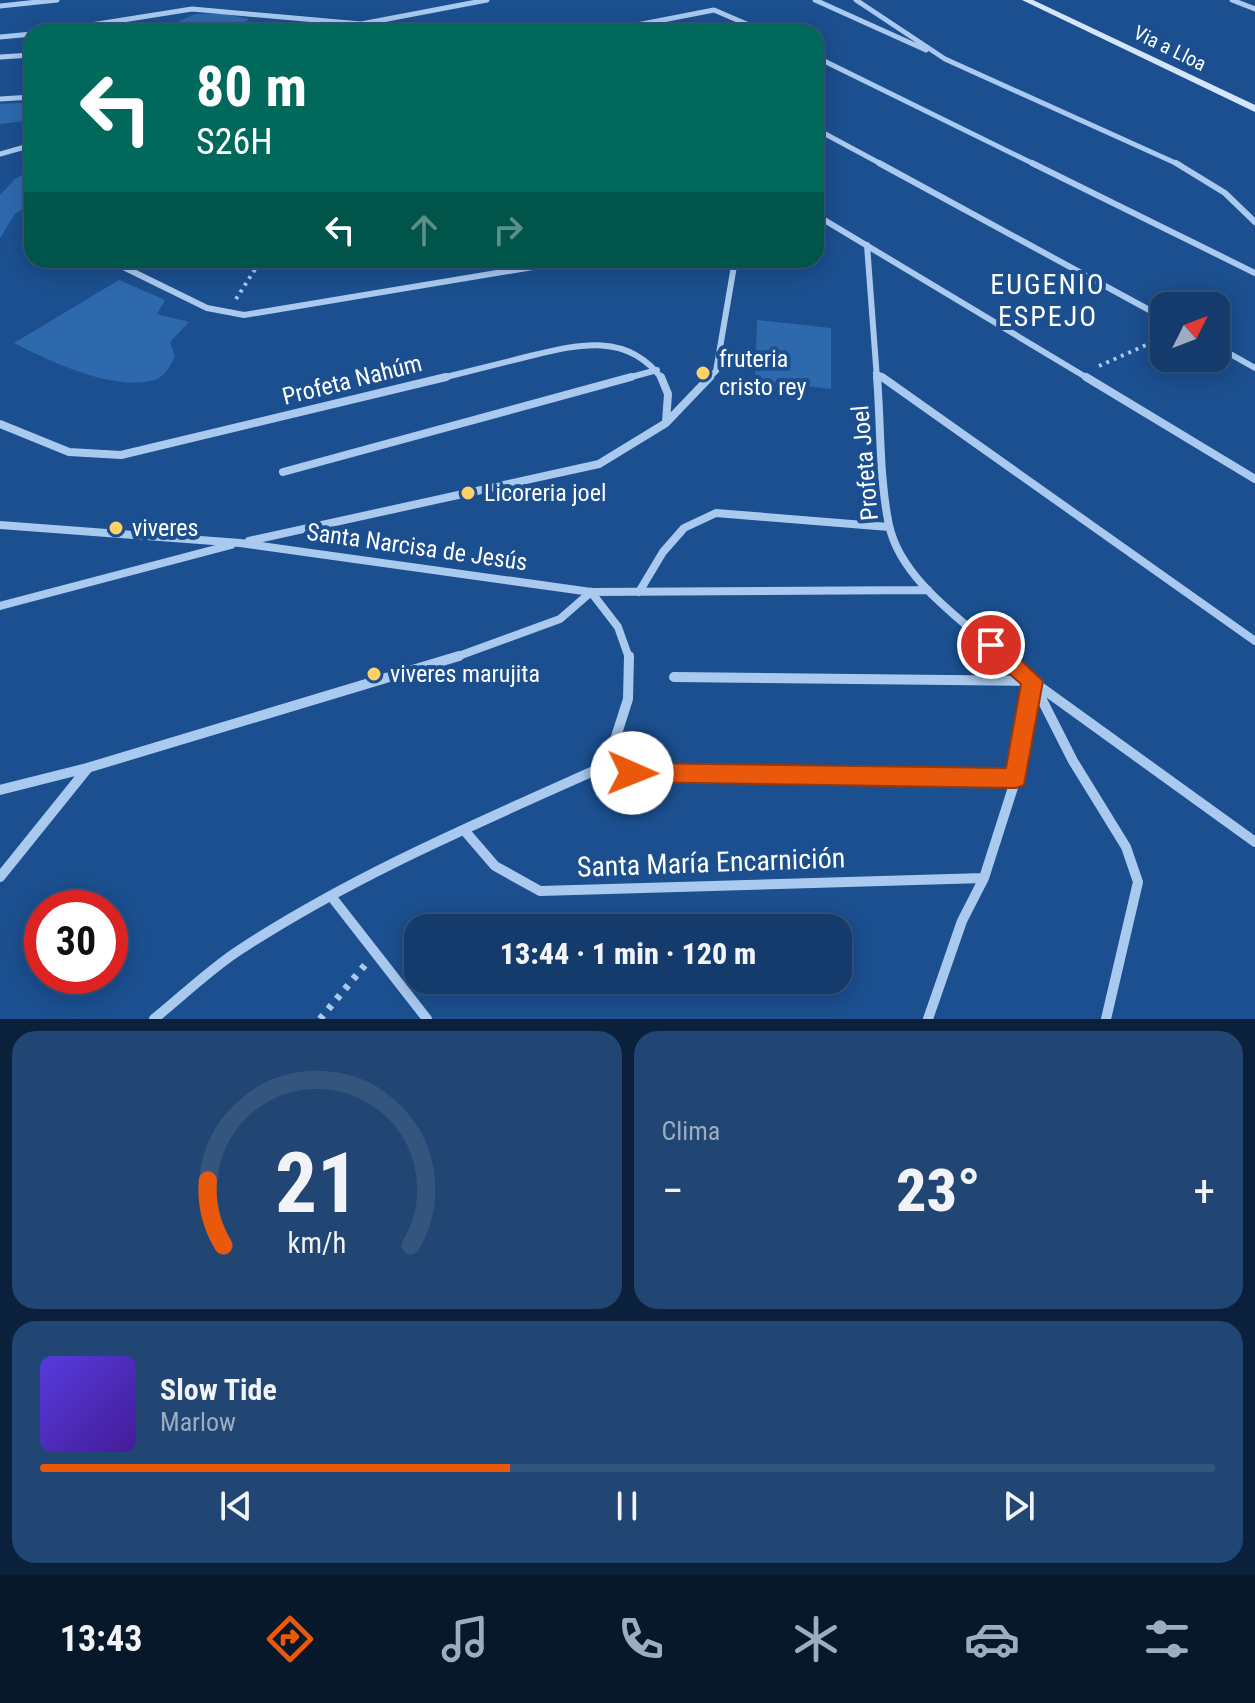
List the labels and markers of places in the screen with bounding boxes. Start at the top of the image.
place label: fruteria cristo rey [719,345,806,401]
marker: fruteria cristo rey [694,364,712,382]
place label: Licoreria joel [484,479,606,507]
marker: Licoreria joel [459,484,477,502]
place label: viveres [132,514,198,542]
marker: viveres [107,519,125,537]
pin [957,611,1025,679]
place label: viveres marujita [390,660,540,688]
marker: viveres marujita [365,665,383,683]

